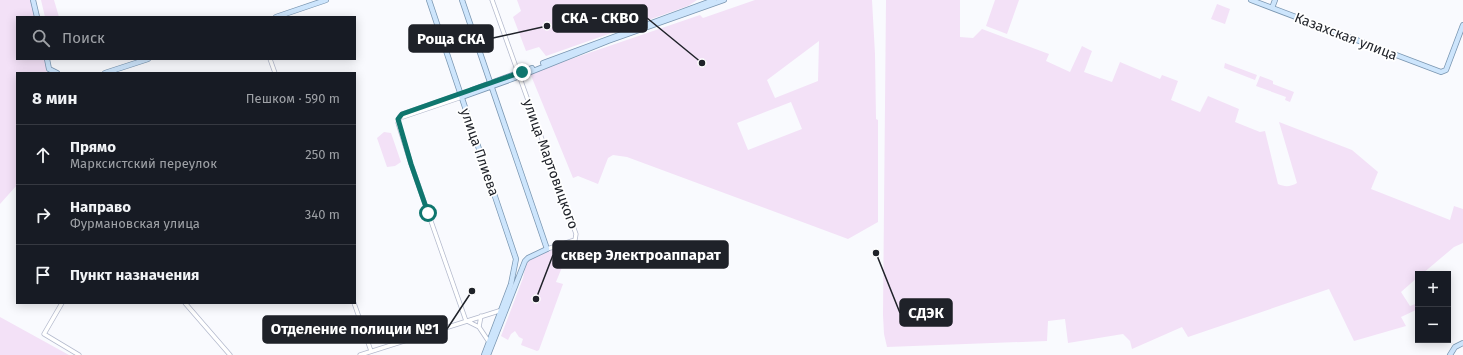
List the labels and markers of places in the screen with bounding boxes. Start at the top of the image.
callout: СКА - СКВО [553,5,647,32]
callout: Роща СКА [409,25,493,52]
callout: cквер Электроаппарат [553,241,728,268]
callout: СДЭК [900,299,952,326]
callout: Отделение полиции №1 [263,316,447,343]

